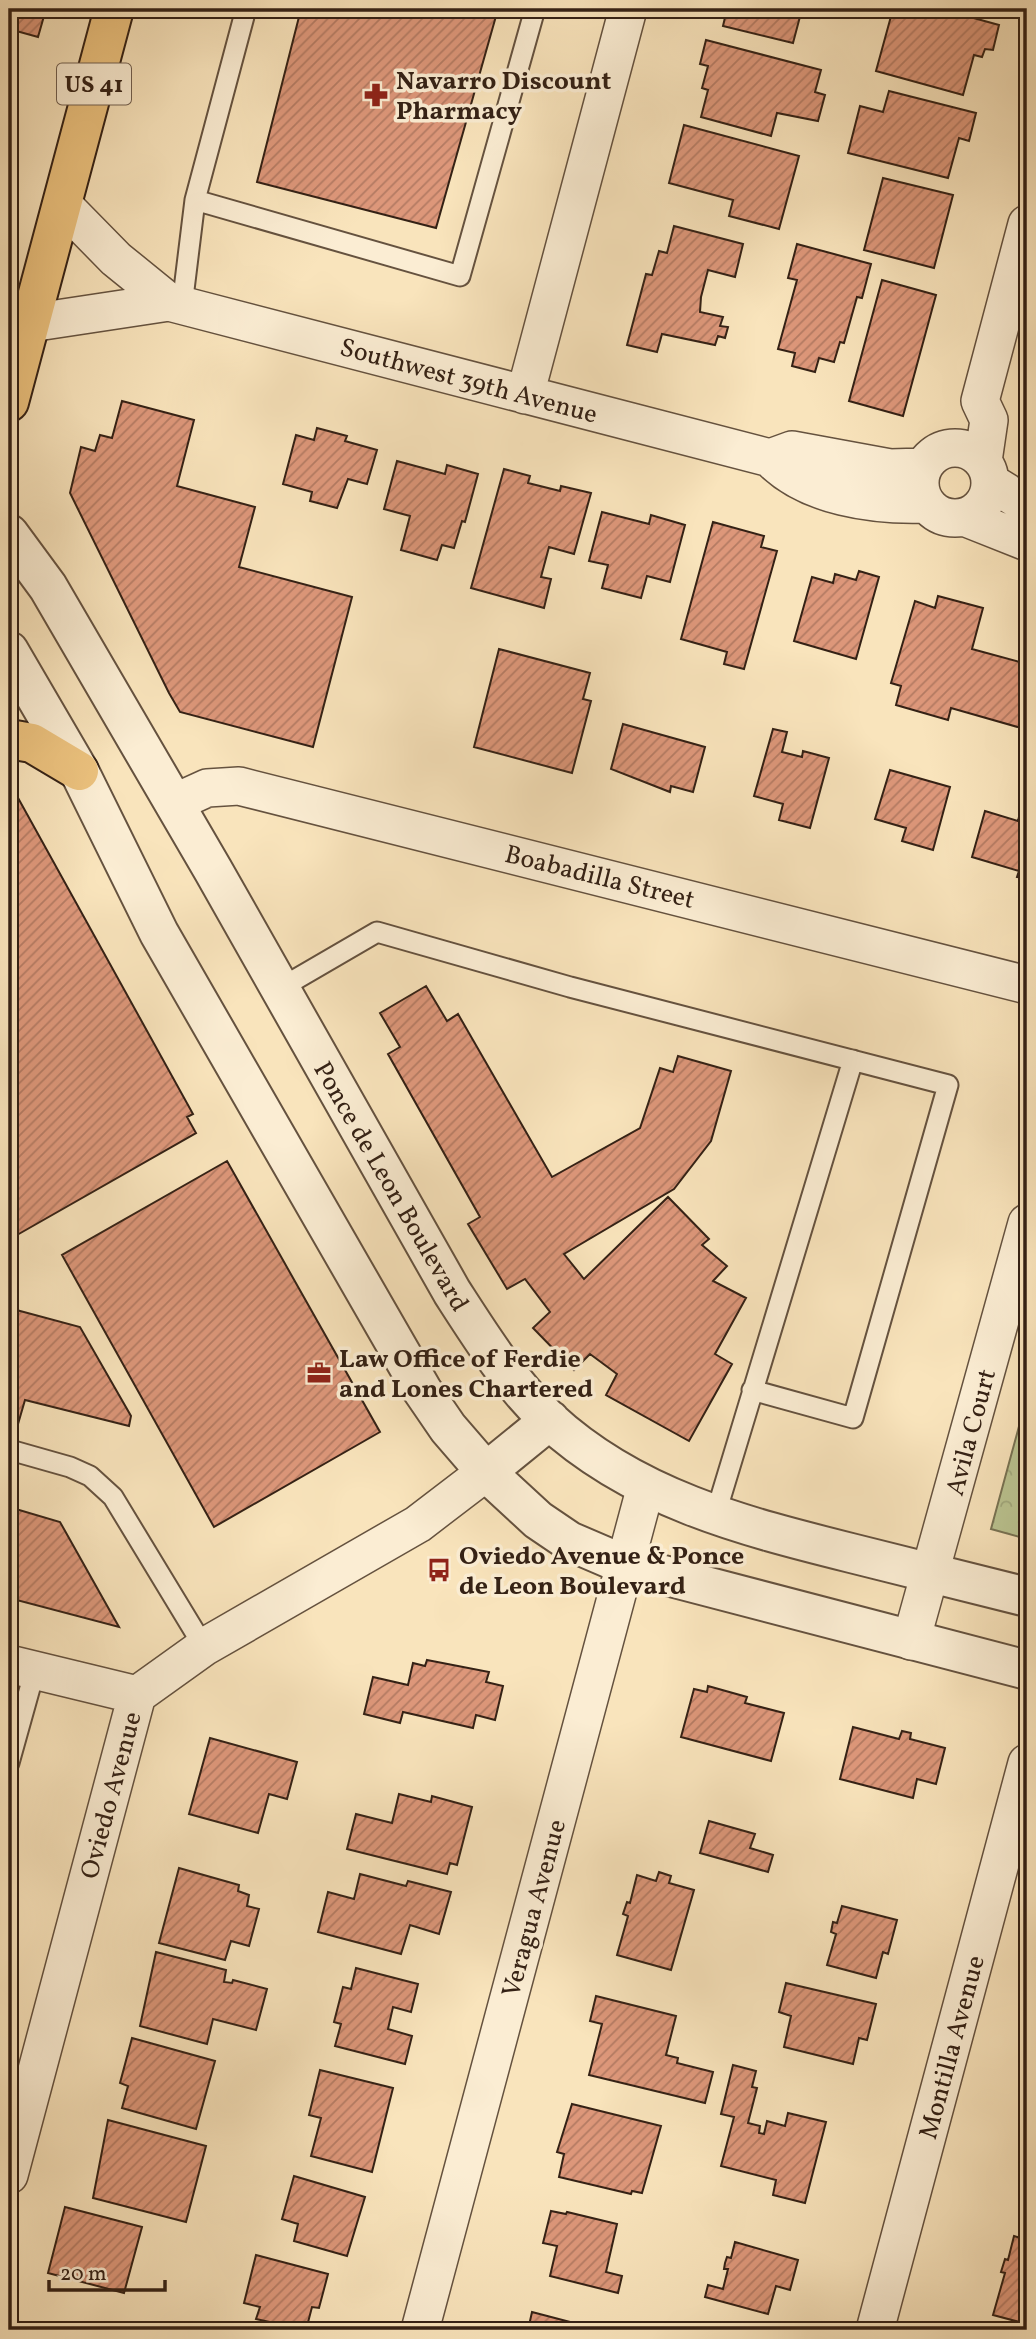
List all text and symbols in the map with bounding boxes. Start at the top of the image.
road number: US 41 [57,64,131,104]
place label: Navarro Discount Pharmacy [396,64,612,130]
pharmacy icon: Navarro Discount Pharmacy [362,81,390,109]
street label: Southwest 39th Avenue [336,330,601,434]
street label: Boabadilla Street [501,837,698,919]
street label: Ponce de Leon Boulevard [304,1055,477,1319]
place label: Law Office of Ferdie and Lones Chartered [339,1342,593,1408]
office icon: Law Office of Ferdie and Lones Chartered [305,1359,333,1387]
street label: Avila Court [938,1365,1006,1500]
place label: Oviedo Avenue & Ponce de Leon Boulevard [459,1539,744,1605]
bus stop icon: Oviedo Avenue & Ponce de Leon Boulevard [425,1556,453,1584]
street label: Oviedo Avenue [72,1708,152,1883]
street label: Veragua Avenue [494,1816,576,2001]
street label: Montilla Avenue [911,1952,995,2143]
scale bar [49,2248,164,2292]
text: 20 m [60,2260,106,2289]

